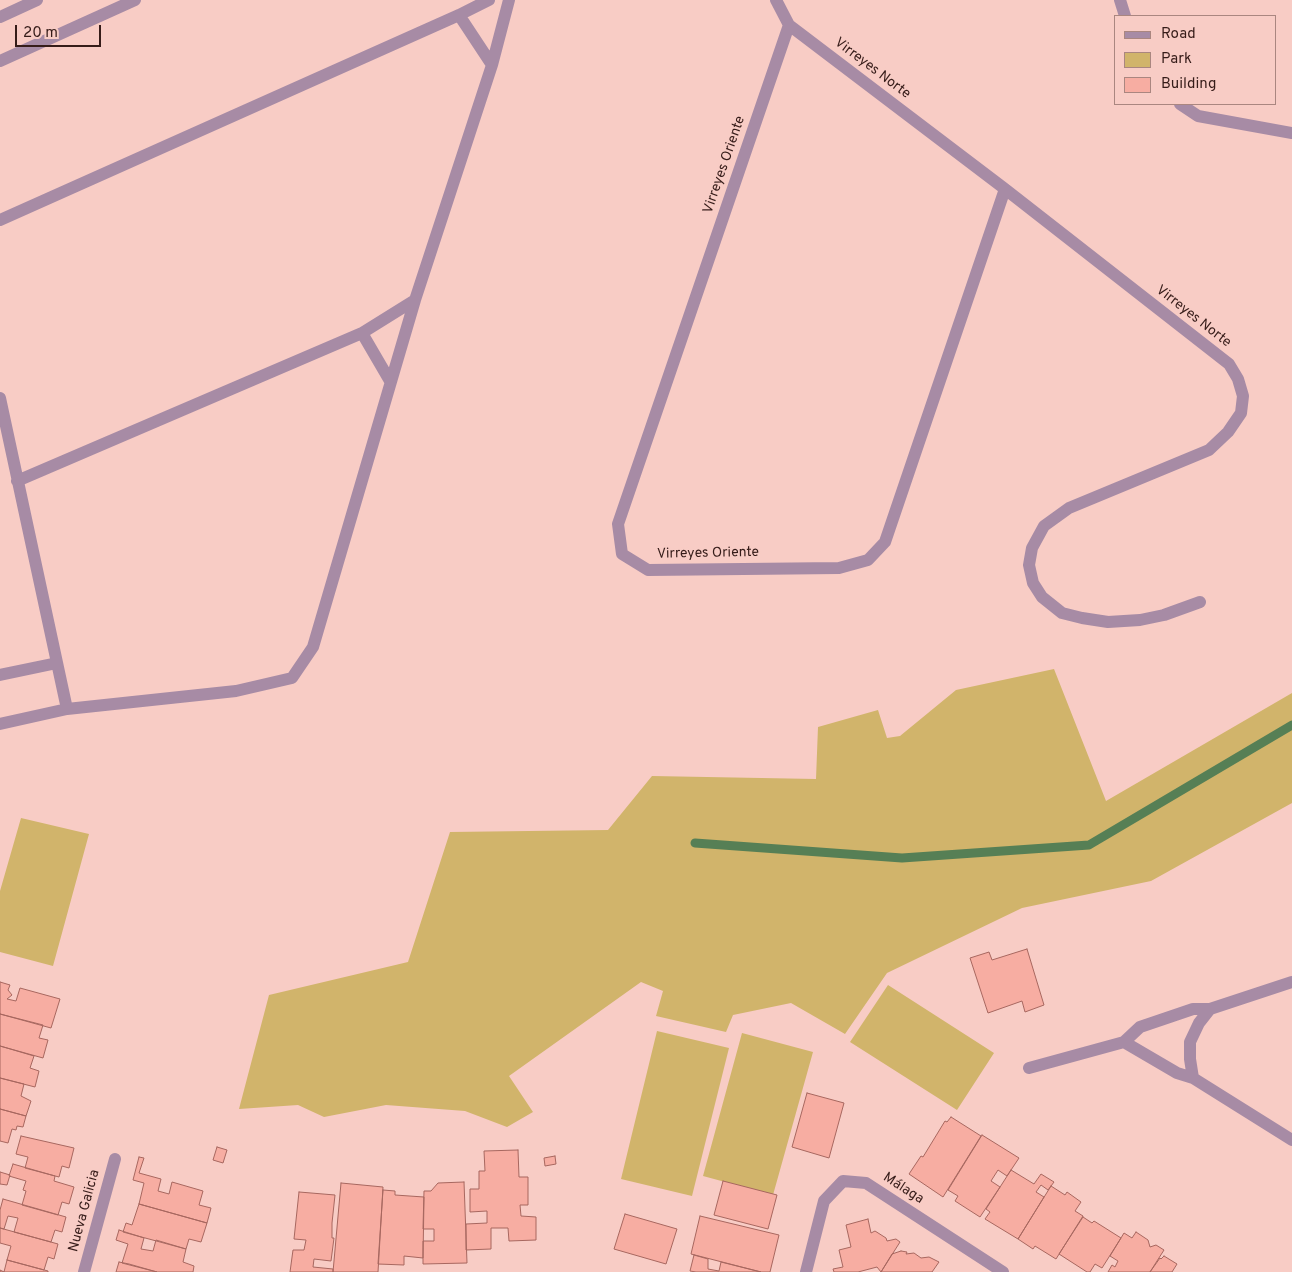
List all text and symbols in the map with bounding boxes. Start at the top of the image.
scale bar [18,15,104,47]
legend [1114,15,1277,105]
text: 20 m [23,24,58,43]
text: Road [1161,25,1196,44]
street label: Virreyes Norte [831,35,913,103]
text: Park [1161,50,1192,69]
text: Building [1161,75,1216,94]
street label: Virreyes Oriente [700,114,750,216]
street label: Virreyes Norte [1152,282,1234,352]
street label: Virreyes Oriente [657,545,759,563]
street label: Nueva Galicia [66,1168,104,1254]
street label: Málaga [879,1170,927,1208]

